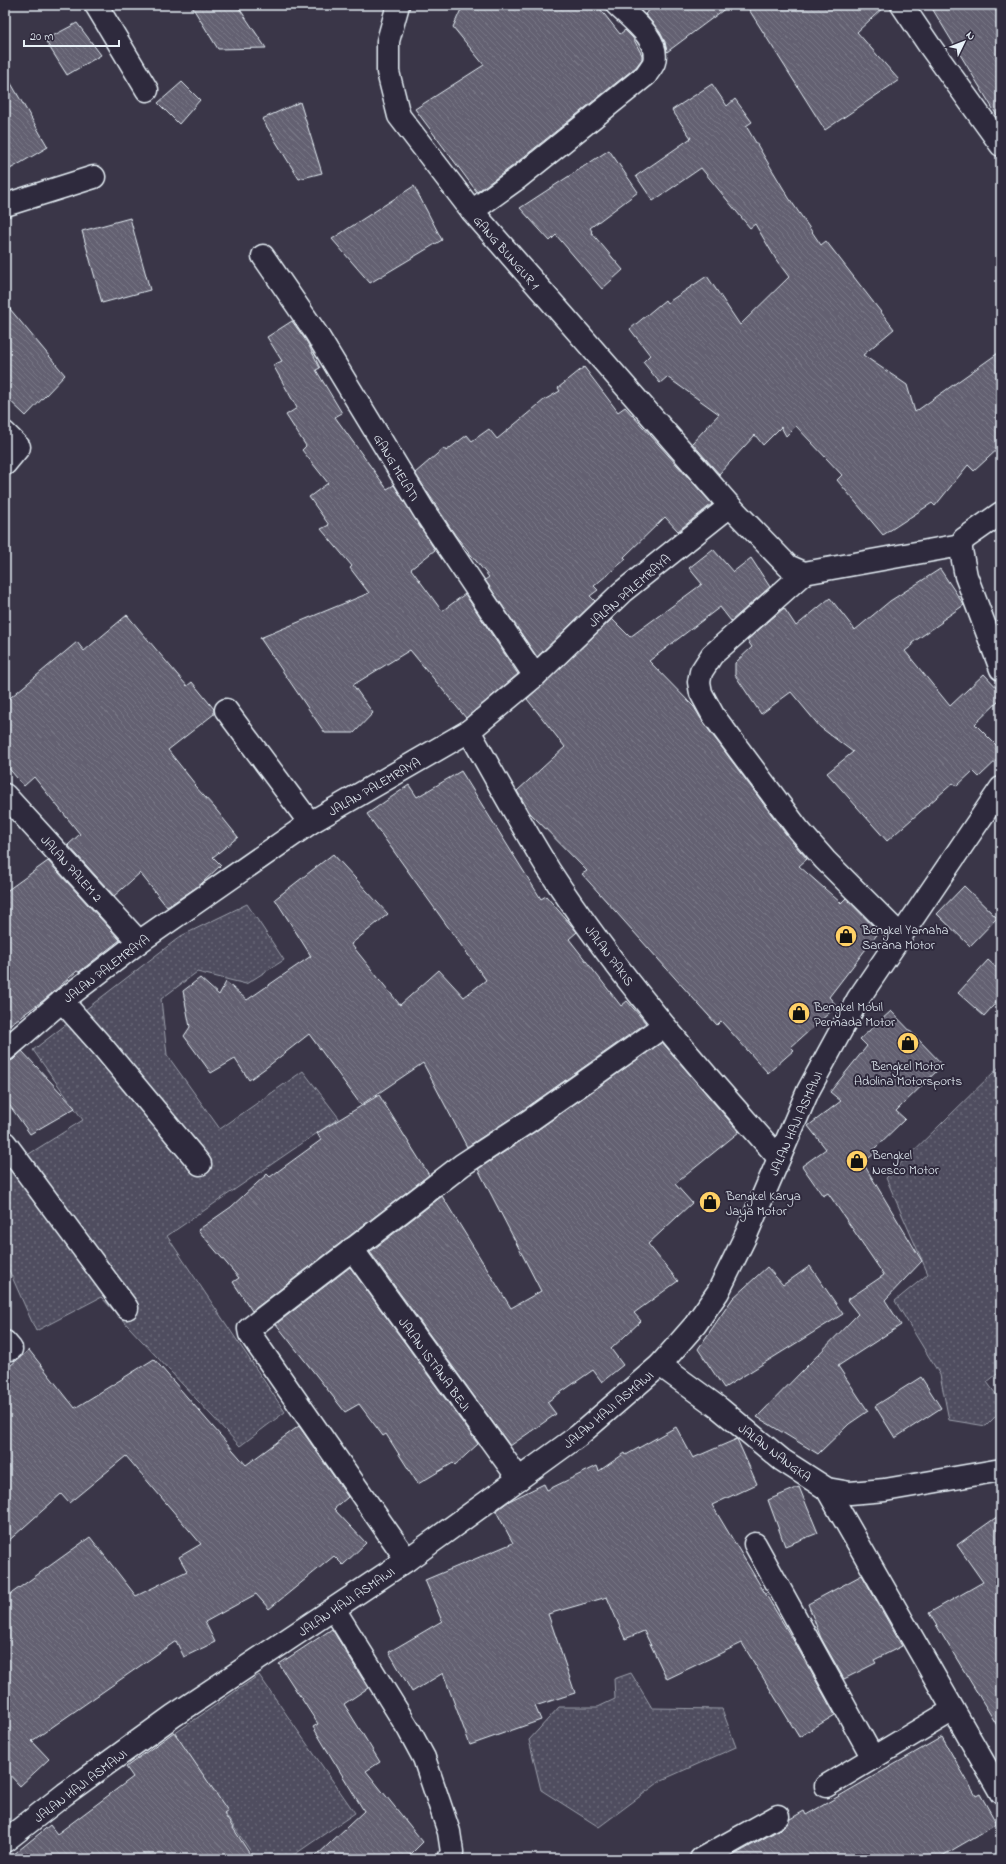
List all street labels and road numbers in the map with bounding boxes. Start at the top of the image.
street label: GANG BUNGUR 1 [468,212,544,294]
street label: GANG MELATI [368,431,423,505]
street label: JALAN PALEMRAYA [585,550,675,632]
street label: JALAN PALEMRAYA [325,753,424,821]
street label: JALAN PALEM 2 [36,831,106,907]
street label: JALAN PAKIS [580,922,638,990]
street label: JALAN PALEMRAYA [60,930,154,1008]
street label: JALAN HAJI ASMAWI [765,1068,828,1179]
street label: JALAN ISTANA BEJI [393,1314,474,1416]
street label: JALAN HAJI ASMAWI [560,1367,658,1454]
street label: JALAN NANGKA [734,1419,815,1487]
street label: JALAN HAJI ASMAWI [295,1563,399,1642]
street label: JALAN HAJI ASMAWI [30,1745,132,1828]

